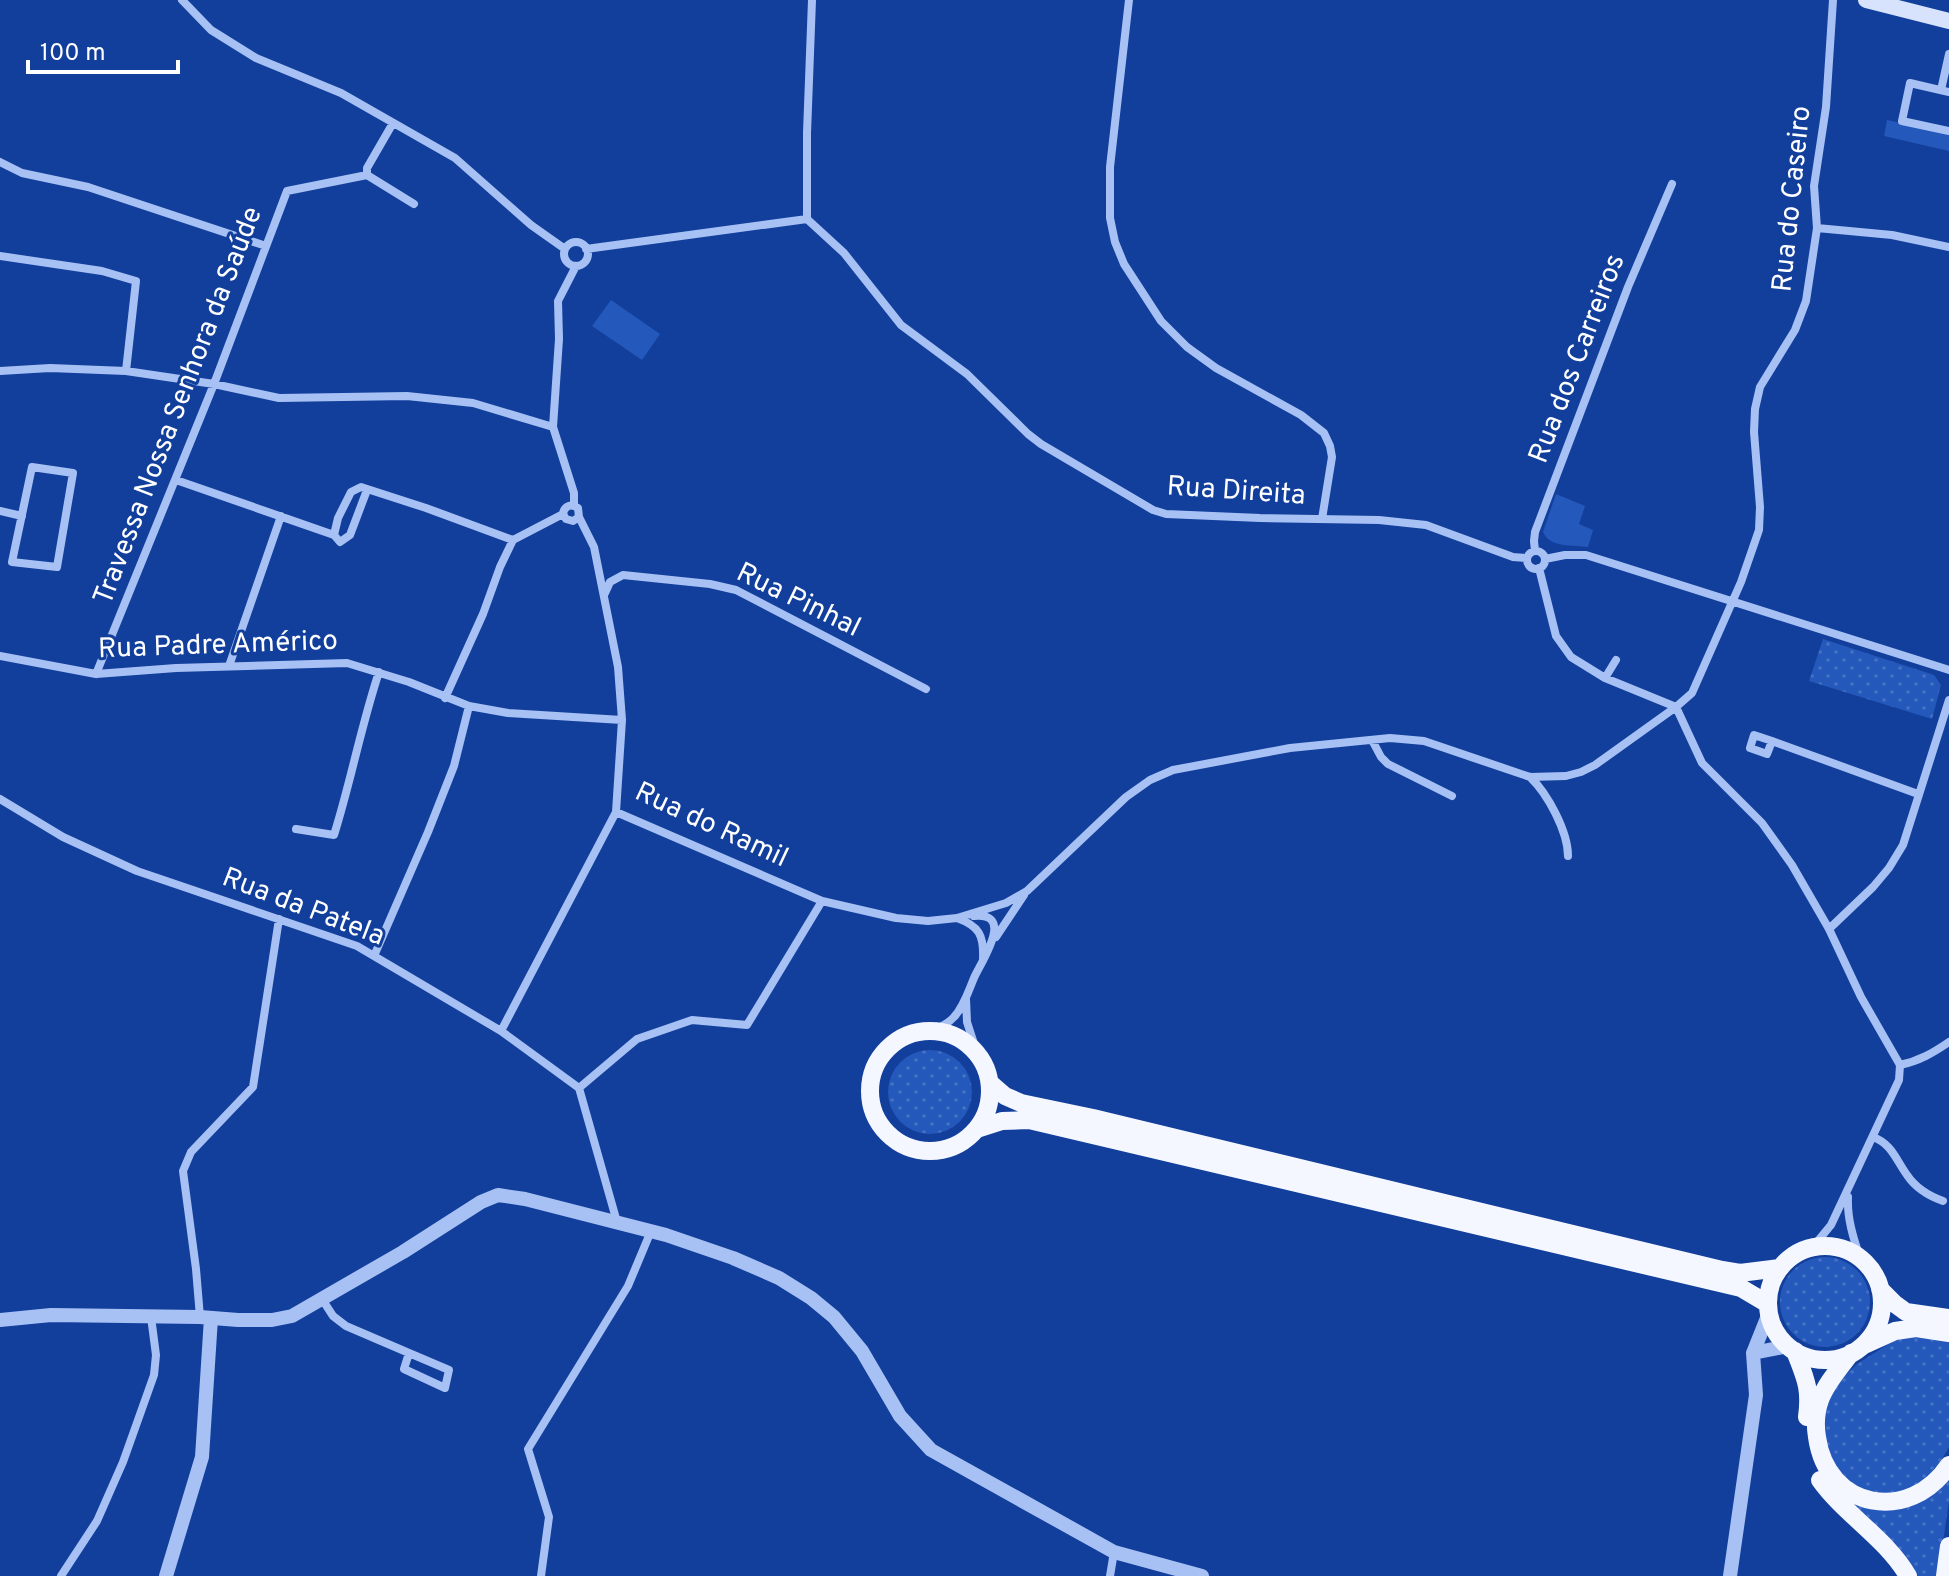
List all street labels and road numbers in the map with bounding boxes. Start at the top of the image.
street label: Rua do Caseiro [1765,104,1821,294]
street label: Travessa Nossa Senhora da Saúde [86,202,272,610]
street label: Rua dos Carreiros [1522,249,1634,469]
street label: Rua Direita [1165,469,1307,515]
street label: Rua Pinhal [730,555,866,647]
street label: Rua Padre Américo [97,624,339,668]
street label: Rua do Ramil [629,775,793,877]
street label: Rua da Patela [217,860,389,956]

